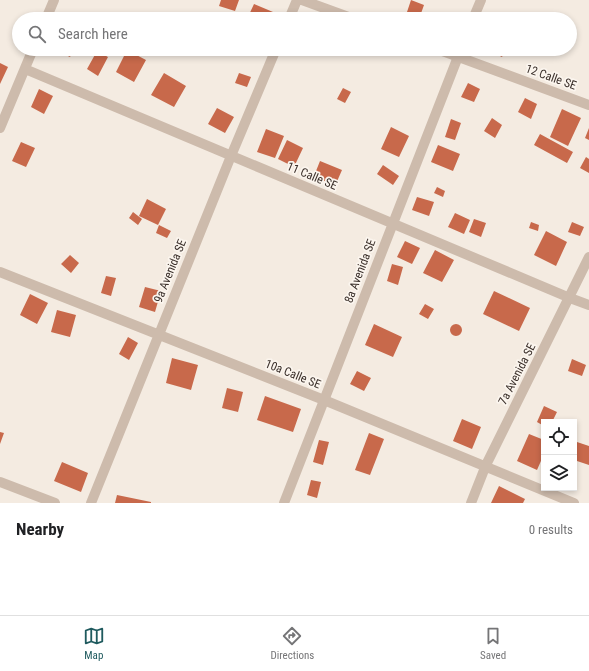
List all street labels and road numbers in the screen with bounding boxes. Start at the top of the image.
street label: 12 Calle SE [524,61,578,93]
street label: 11 Calle SE [285,159,339,193]
street label: 9a Avenida SE [151,237,189,305]
street label: 8a Avenida SE [341,237,379,305]
street label: 7a Avenida SE [496,341,538,407]
street label: 10a Calle SE [263,356,323,392]

